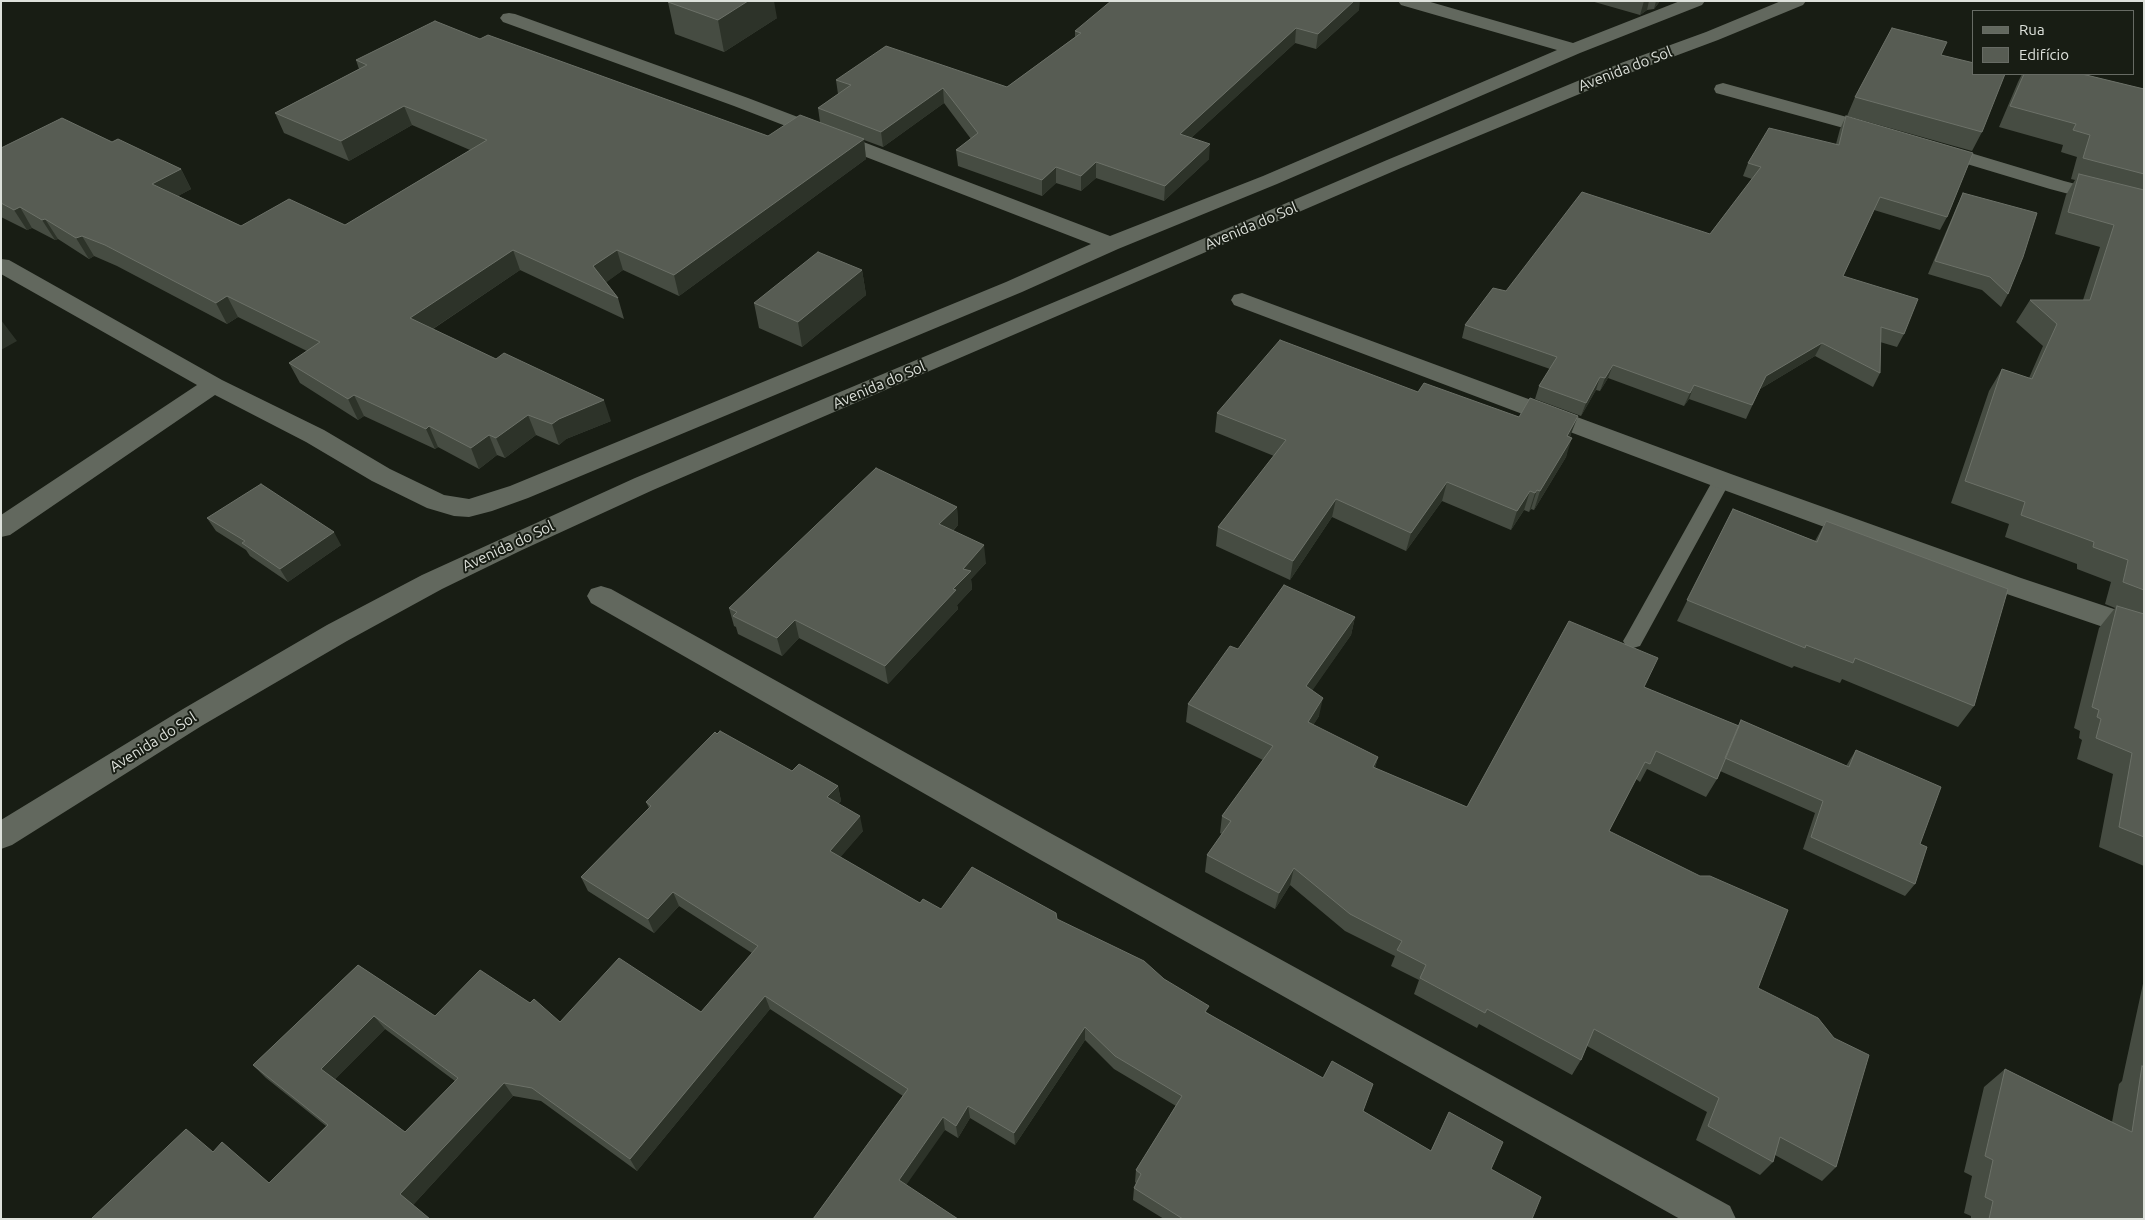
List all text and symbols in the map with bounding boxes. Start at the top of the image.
legend [1972,10,2135,75]
text: Rua [2019,21,2045,38]
street label: Avenida do Sol [1576,43,1674,95]
text: Edifício [2019,46,2069,63]
street label: Avenida do Sol [1202,198,1300,254]
street label: Avenida do Sol [830,357,928,413]
street label: Avenida do Sol [459,517,557,575]
street label: Avenida do Sol [106,708,200,776]

